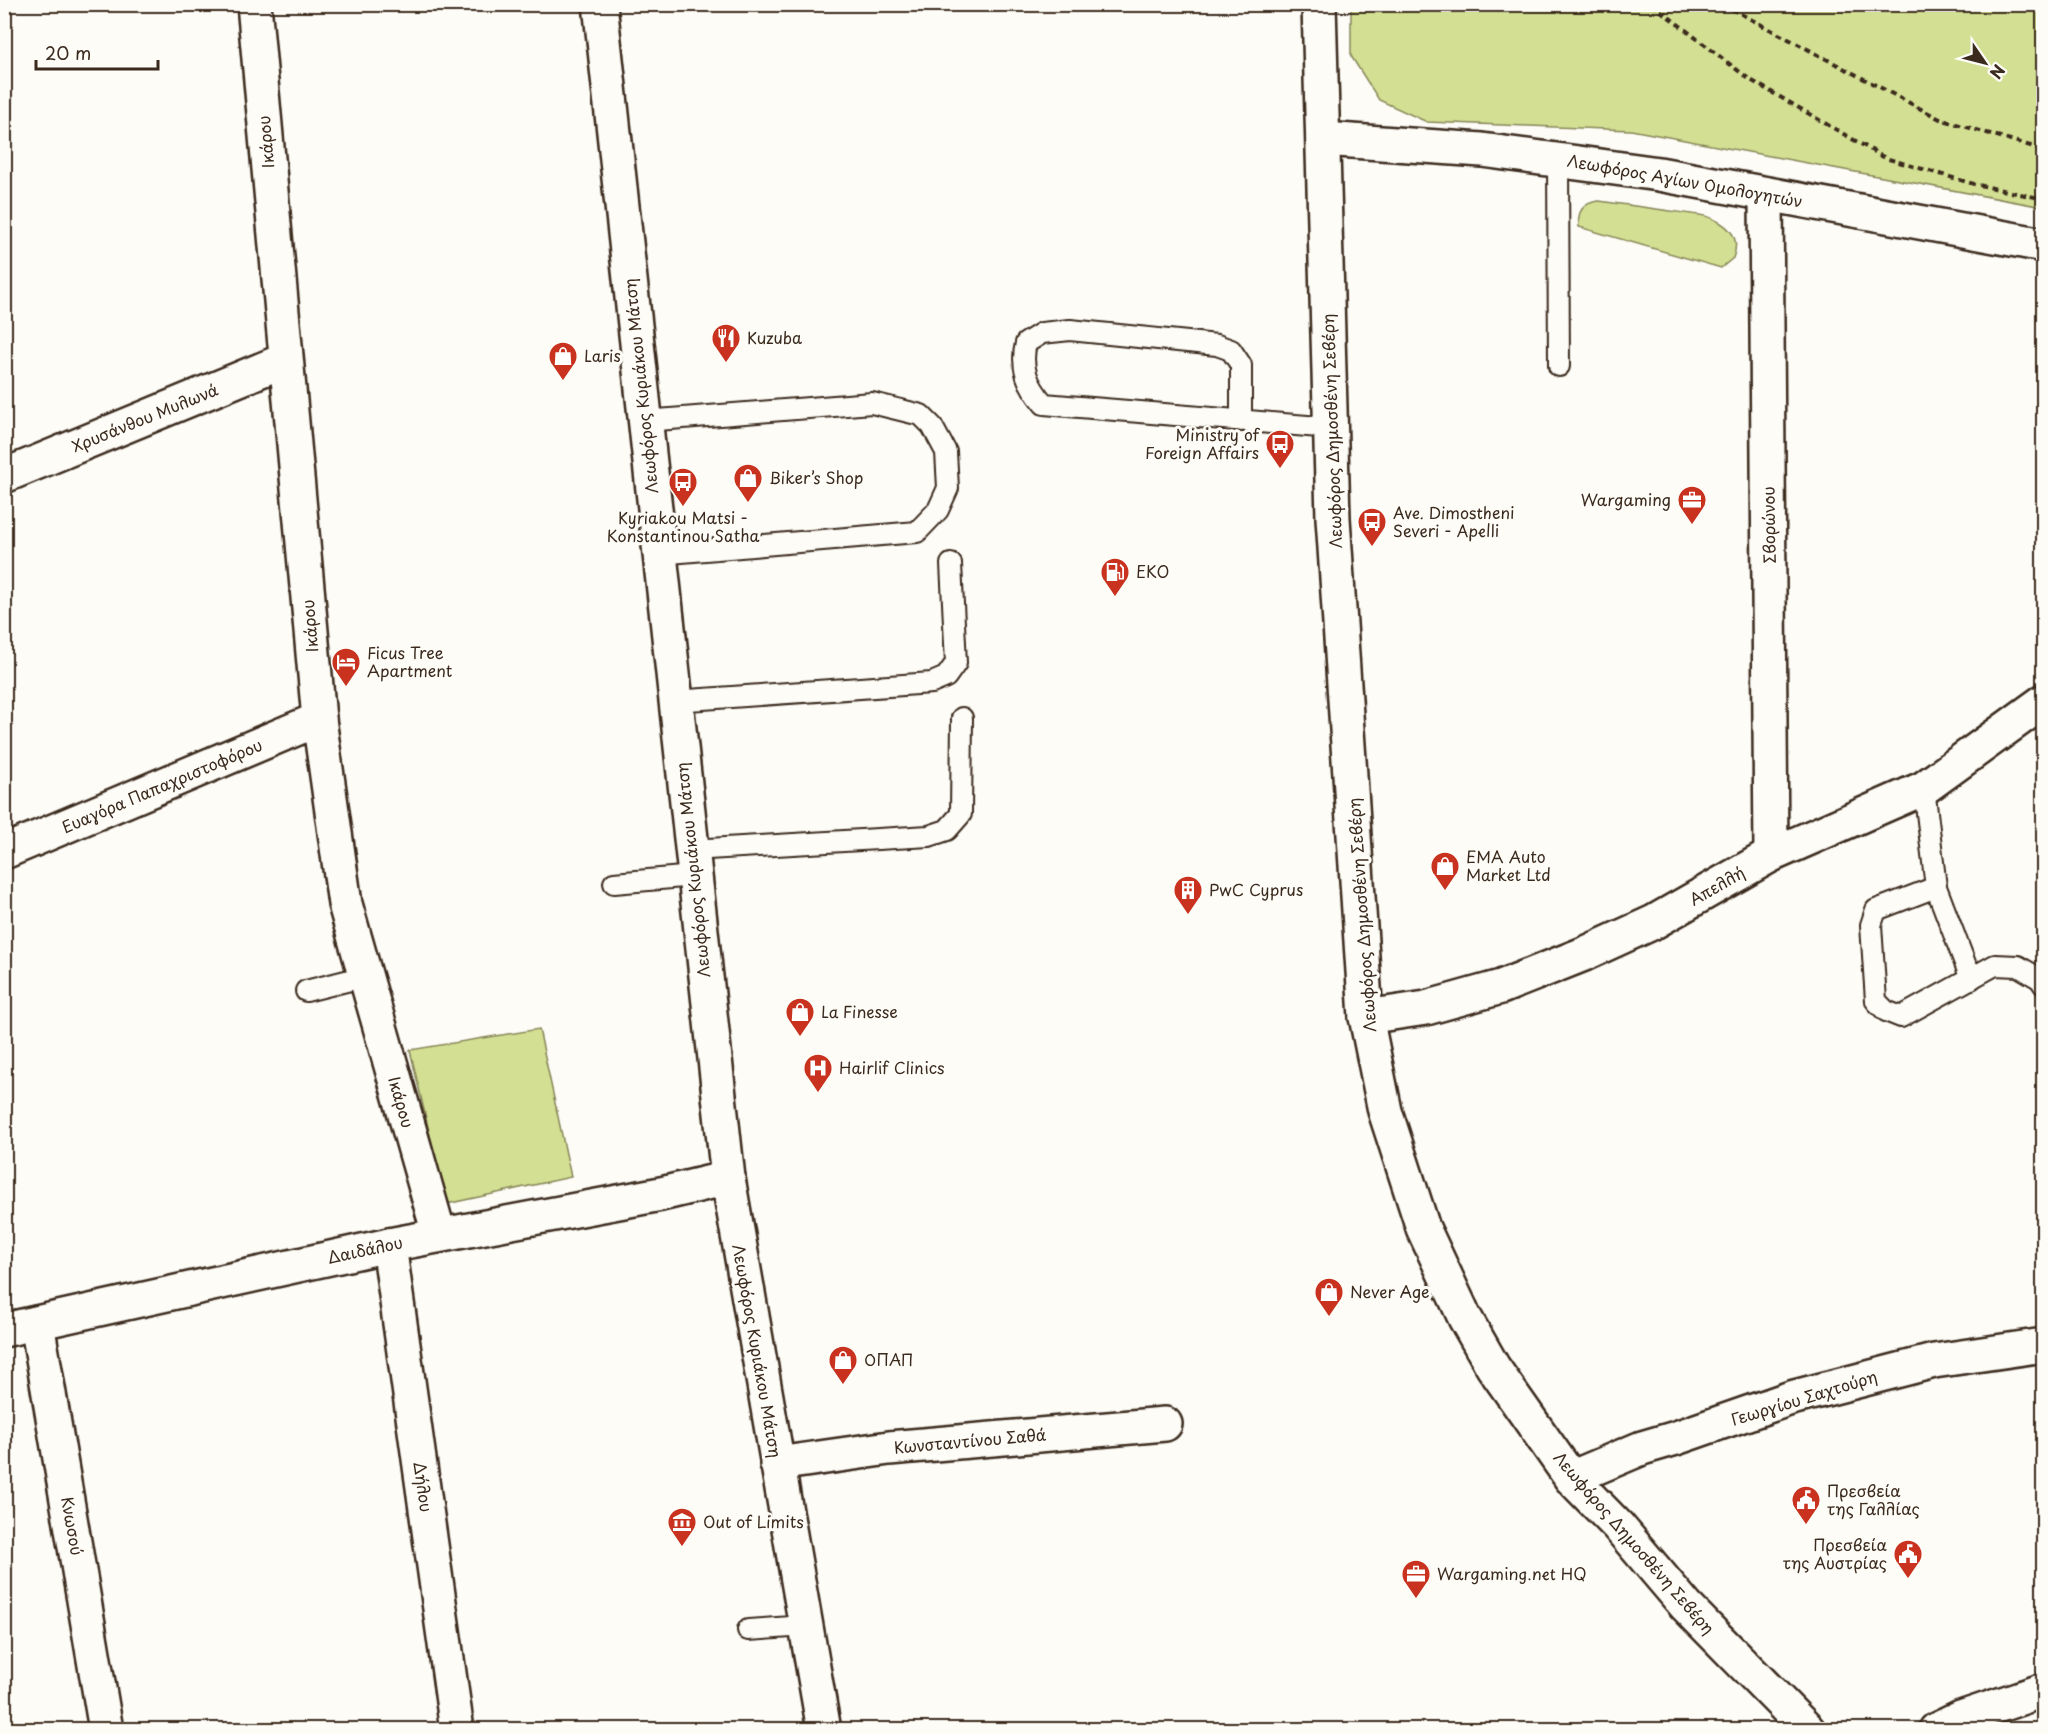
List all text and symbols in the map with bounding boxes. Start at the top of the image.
scale bar [36,33,158,71]
north arrow [1955,33,2015,93]
text: 20 m [45,39,91,66]
text: N [1985,60,2012,84]
street label: Ικάρου [251,115,279,169]
street label: Λεωφόρος Αγίων Ομολογητών [1566,148,1805,213]
street label: Λεωφόρος Κυριάκου Μάτση [617,277,663,495]
street label: Λεωφόρος Δημοσθένη Σεβέρη [1315,313,1347,549]
restaurant icon: Kuzuba [710,322,742,364]
place label: Kuzuba [747,325,802,349]
shop icon: Laris [547,340,579,382]
place label: Laris [584,343,621,367]
street label: Χρυσάνθου Μυλωνά [68,377,222,457]
place label: Ministry of Foreign Affairs [1145,422,1261,464]
bus stop icon: Ministry of Foreign Affairs [1264,428,1296,470]
shop icon: Biker’s Shop [732,462,764,504]
place label: Biker’s Shop [769,465,863,489]
bus stop icon: Kyriakou Matsi - Konstantinou Satha [667,466,699,508]
office icon: Wargaming [1676,484,1708,526]
street label: Σβορώνου [1755,486,1781,564]
place label: Wargaming [1581,487,1671,511]
place label: Ave. Dimostheni Severi - Apelli [1393,500,1515,542]
place label: Kyriakou Matsi - Konstantinou Satha [607,505,759,547]
bus stop icon: Ave. Dimostheni Severi - Apelli [1356,506,1388,548]
fuel station icon: EKO [1099,556,1131,598]
place label: EKO [1136,559,1169,583]
street label: Ικάρου [295,599,323,653]
place label: Ficus Tree Apartment [367,640,453,682]
hotel icon: Ficus Tree Apartment [330,646,362,688]
street label: Ευαγόρα Παπαχριστοφόρου [58,732,266,838]
street label: Λεωφόρος Κυριάκου Μάτση [669,761,715,979]
street label: Λεωφόρος Δημοσθένη Σεβέρη [1341,797,1381,1033]
place label: EMA Auto Market Ltd [1466,844,1551,886]
shop icon: EMA Auto Market Ltd [1429,850,1461,892]
street label: Απελλή [1684,860,1749,911]
building icon: PwC Cyprus [1172,874,1204,916]
place label: PwC Cyprus [1209,877,1303,901]
shop icon: La Finesse [784,996,816,1038]
place label: La Finesse [821,999,898,1023]
hospital icon: Hairlif Clinics [802,1052,834,1094]
place label: Hairlif Clinics [839,1055,945,1079]
street label: Ικάρου [383,1073,421,1130]
street label: Δαιδάλου [325,1229,405,1269]
street label: Λεωφόρος Κυριάκου Μάτση [727,1242,789,1459]
shop icon: Never Age [1313,1276,1345,1318]
place label: Never Age [1350,1279,1430,1303]
shop icon: ΟΠΑΠ [827,1344,859,1386]
place label: ΟΠΑΠ [864,1347,913,1371]
street label: Γεωργίου Σαχτούρη [1728,1363,1880,1431]
street label: Κωνσταντίνου Σαθά [893,1421,1047,1459]
street label: Λεωφόρος Δημοσθένη Σεβέρη [1549,1446,1721,1639]
street label: Δήλου [409,1460,439,1514]
place label: Πρεσβεία της Γαλλίας [1827,1478,1920,1520]
public building icon: Πρεσβεία της Γαλλίας [1790,1484,1822,1526]
street label: Κνωσού [56,1495,90,1557]
museum icon: Out of Limits [666,1506,698,1548]
place label: Out of Limits [703,1509,804,1533]
place label: Πρεσβεία της Αυστρίας [1783,1532,1887,1574]
public building icon: Πρεσβεία της Αυστρίας [1892,1538,1924,1580]
office icon: Wargaming.net HQ [1400,1558,1432,1600]
place label: Wargaming.net HQ [1437,1561,1587,1585]

